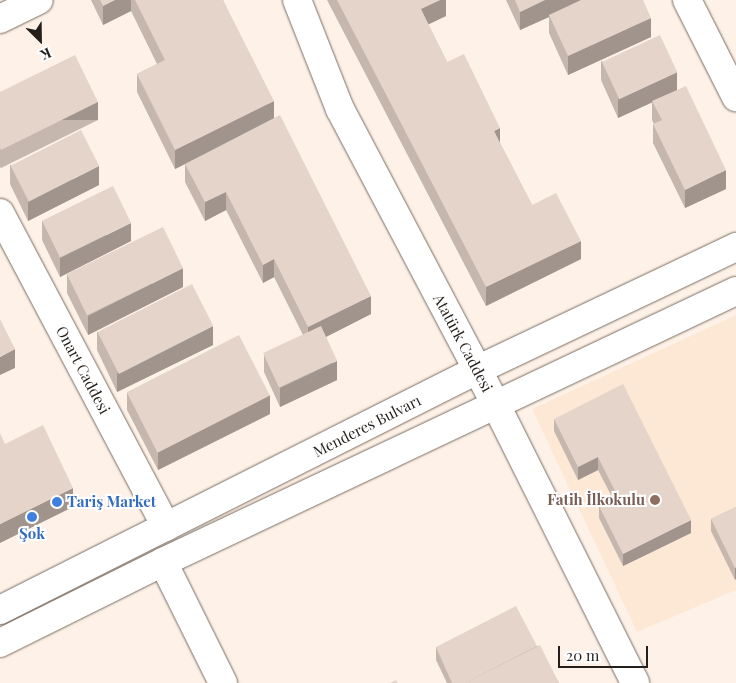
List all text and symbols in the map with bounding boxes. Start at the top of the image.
north arrow [15,15,65,65]
text: K [38,44,54,65]
street label: Atatürk Caddesi [430,291,496,395]
street label: Onart Caddesi [52,323,114,417]
street label: Menderes Bulvarı [310,391,424,461]
place label: Fatih İlkokulu [547,491,645,509]
place label: Tariş Market [67,493,156,511]
marker: Fatih İlkokulu [649,494,661,506]
marker: Tariş Market [51,496,63,508]
marker: Şok [26,511,38,523]
place label: Şok [19,525,45,543]
scale bar [561,636,651,668]
text: 20 m [566,645,599,665]

